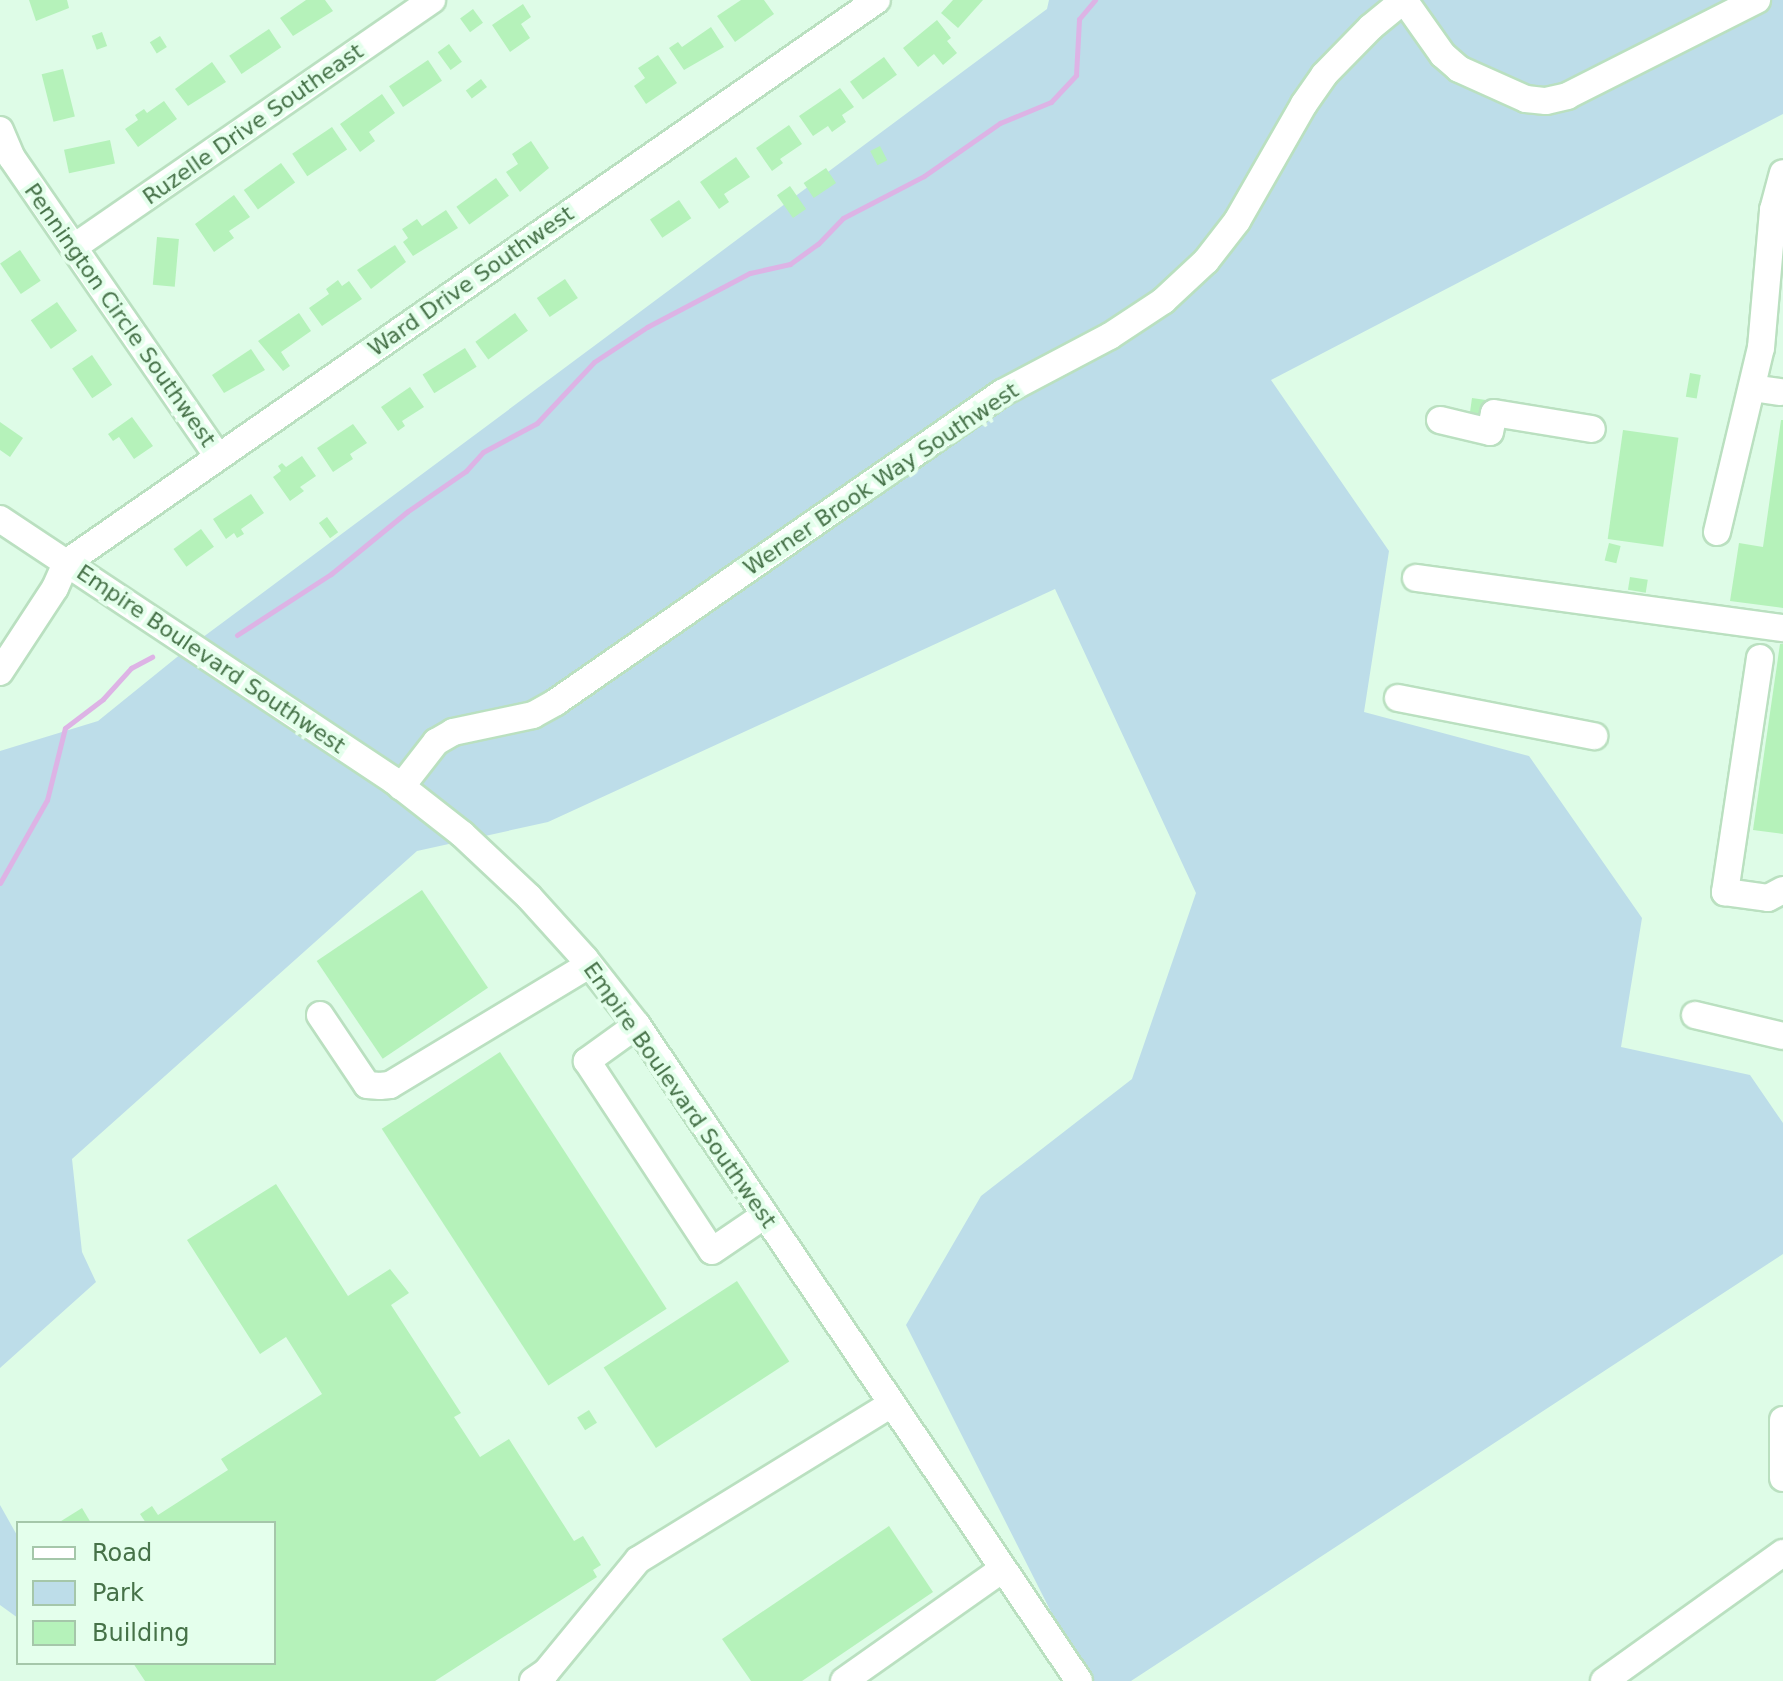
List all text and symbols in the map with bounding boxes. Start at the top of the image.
street label: Ruzelle Drive Southeast [138,38,368,210]
street label: Pennington Circle Southwest [19,178,221,452]
street label: Ward Drive Southwest [363,200,579,362]
street label: Werner Brook Way Southwest [739,377,1023,581]
street label: Empire Boulevard Southwest [72,559,350,759]
street label: Empire Boulevard Southwest [578,957,782,1233]
legend [16,1521,276,1665]
text: Road [92,1539,152,1567]
text: Park [92,1579,144,1607]
text: Building [92,1619,189,1647]

